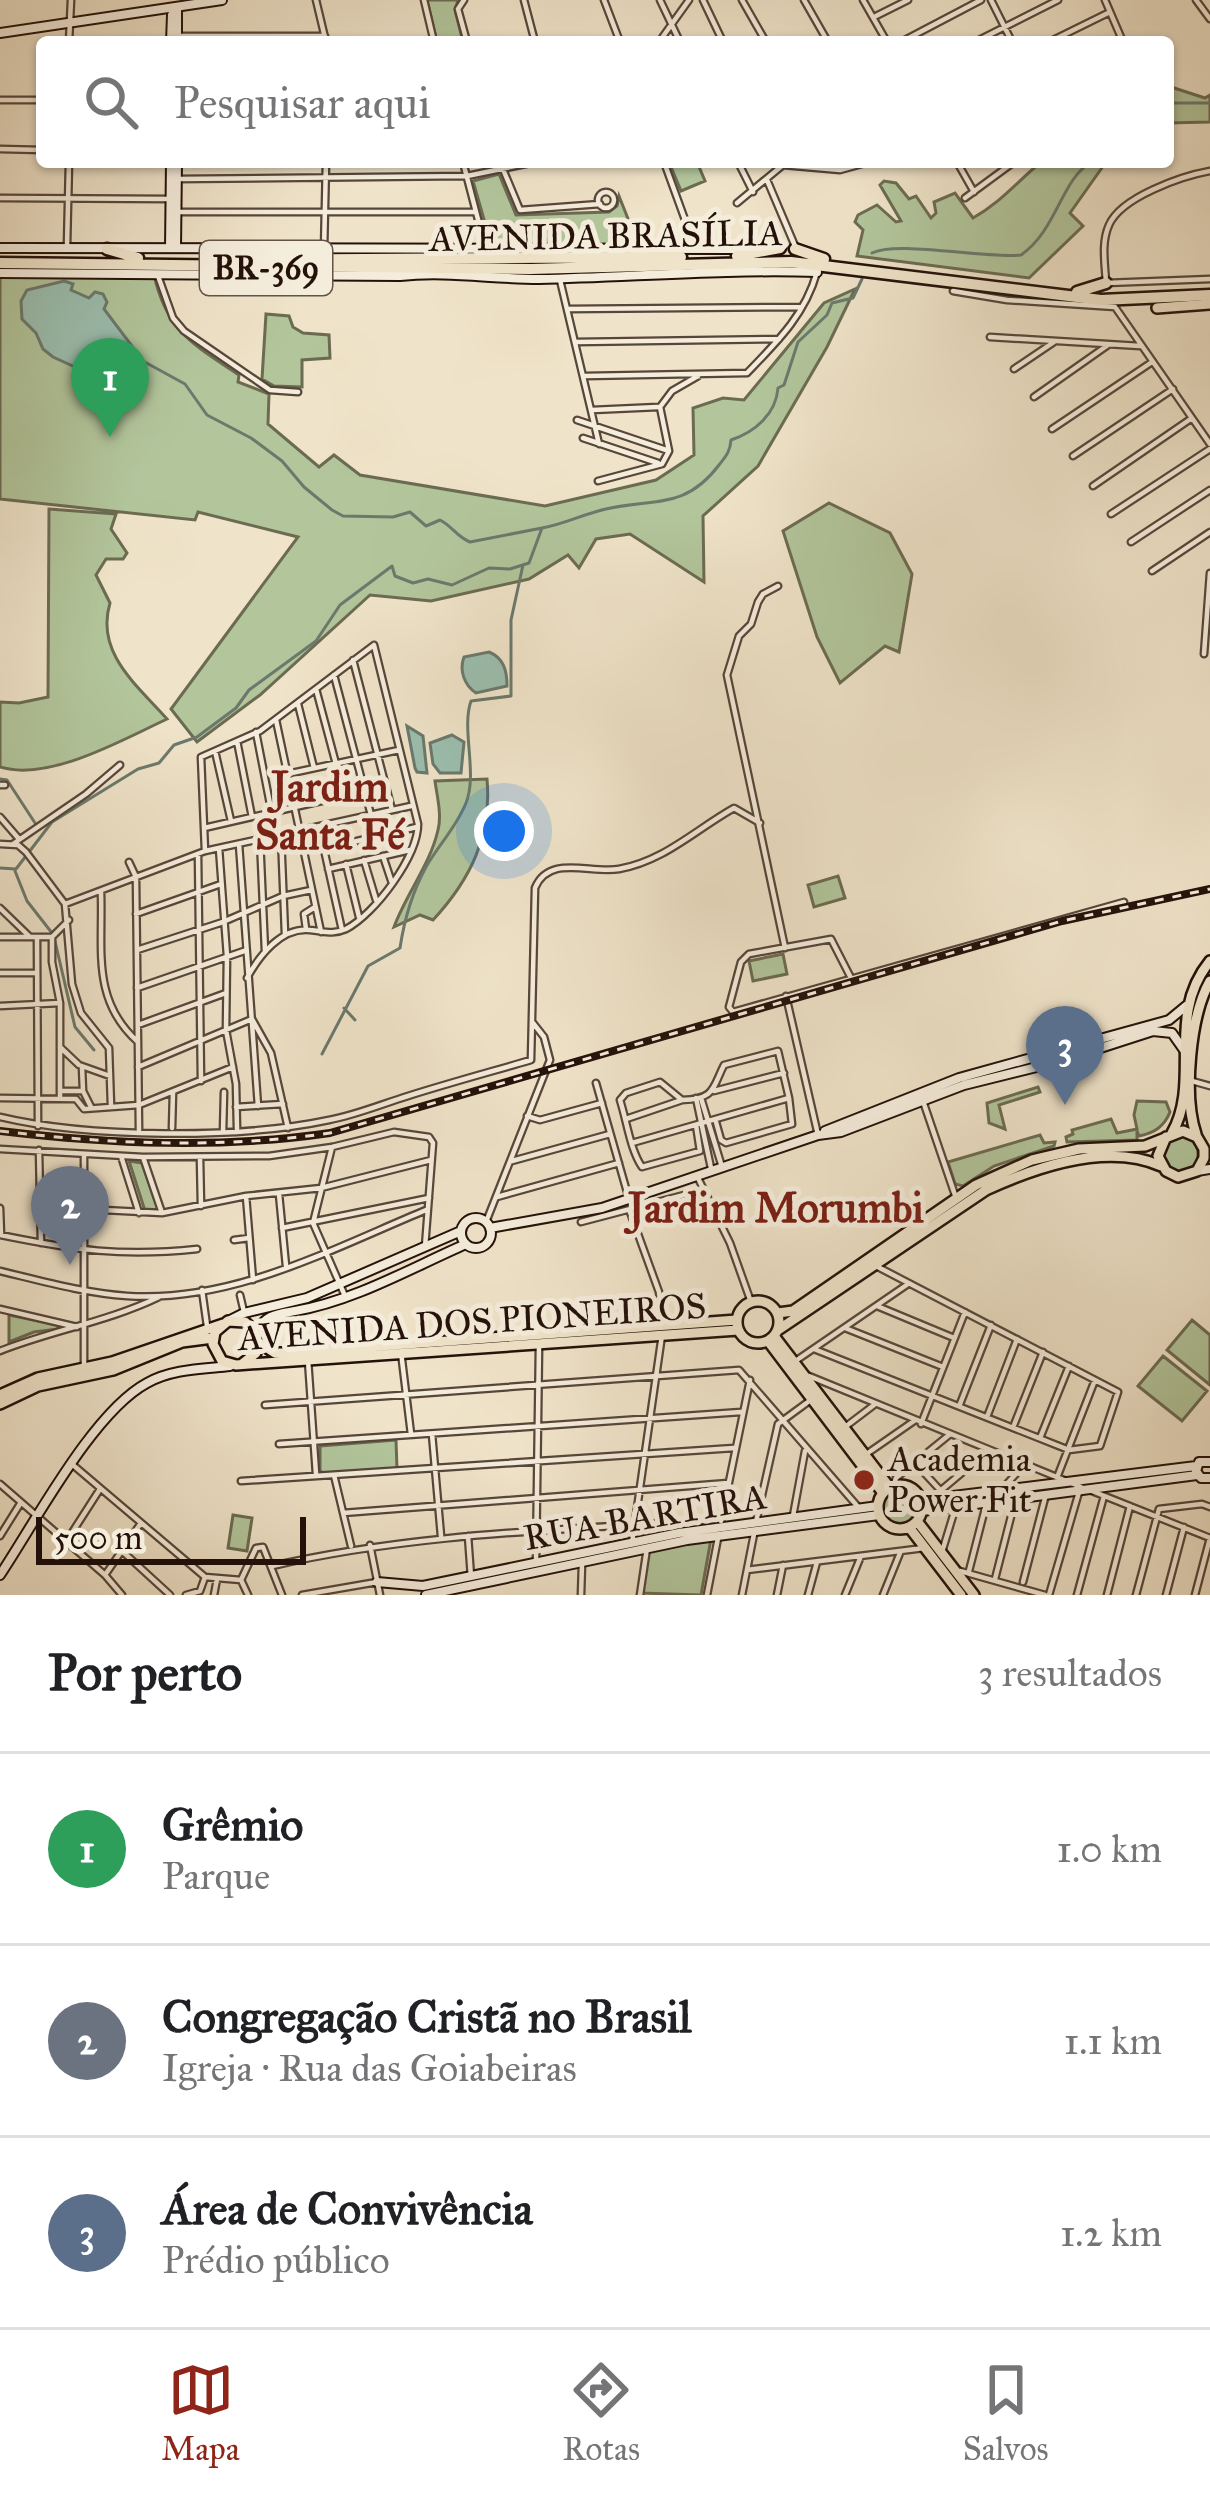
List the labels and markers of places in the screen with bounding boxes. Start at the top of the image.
pin: 1 [71,338,149,437]
pin: 3 [1026,1006,1104,1105]
pin: 2 [31,1166,109,1265]
place label: Academia Power Fit [886,1437,1032,1522]
marker: Academia Power Fit [851,1467,877,1493]

